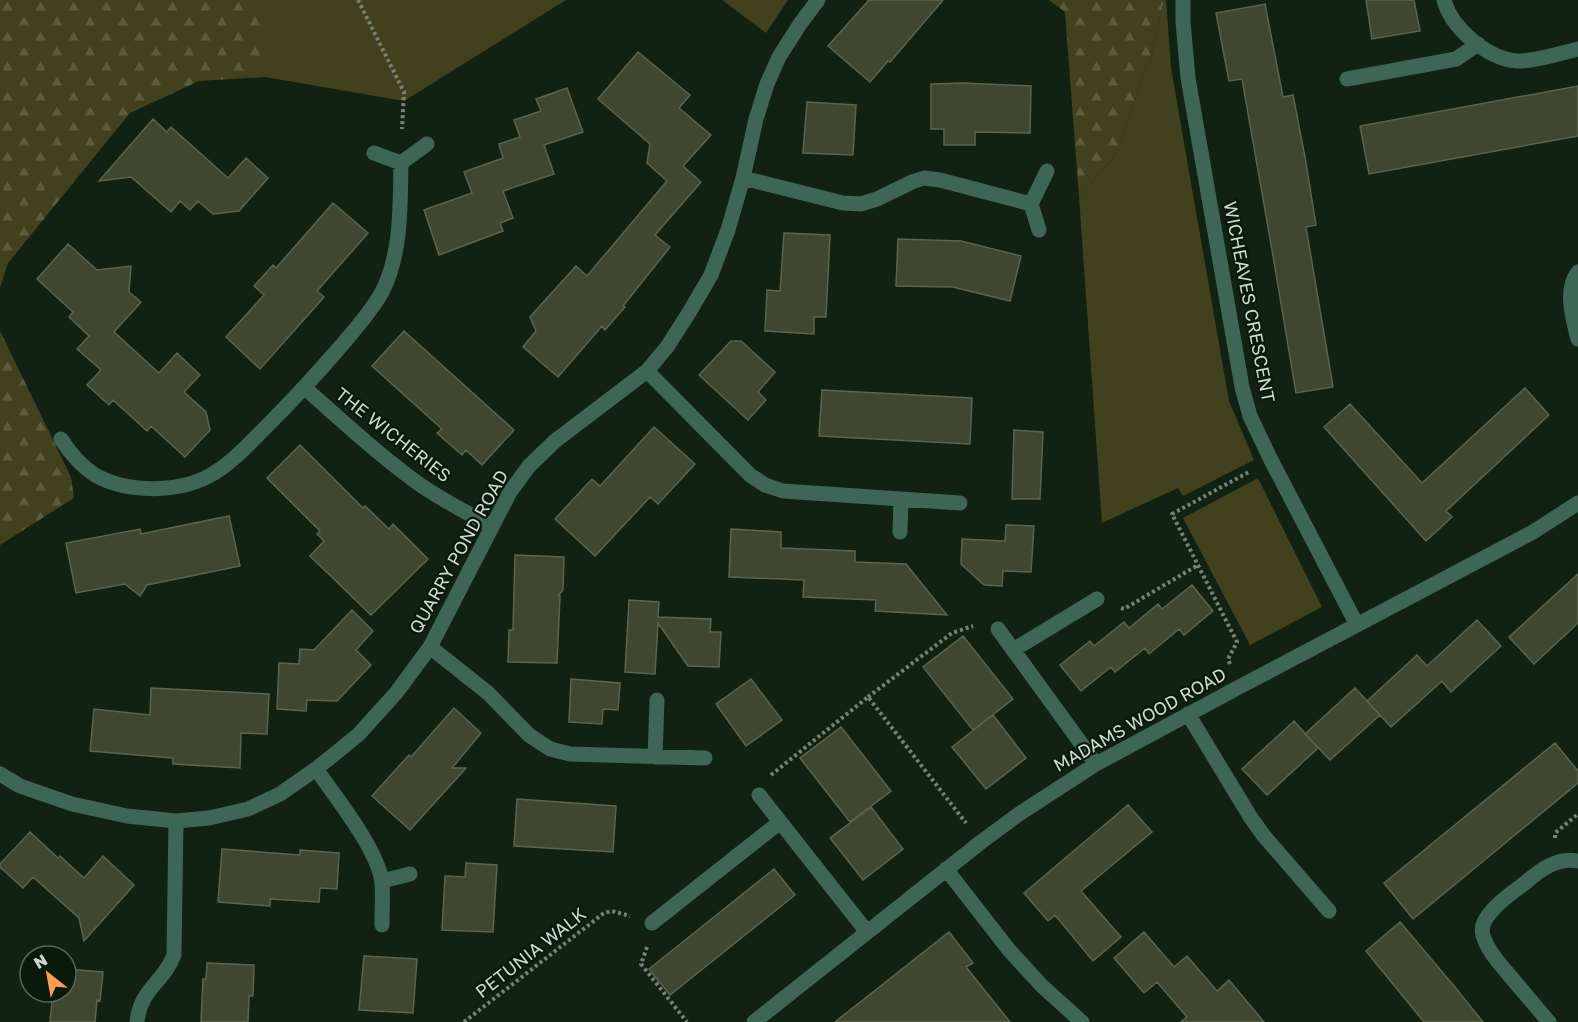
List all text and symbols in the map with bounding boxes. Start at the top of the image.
street label: WICHEAVES CRESCENT [1220,199,1280,404]
street label: THE WICHERIES [331,382,456,486]
street label: QUARRY POND ROAD [404,466,512,637]
street label: MADAMS WOOD ROAD [1049,662,1230,776]
street label: PETUNIA WALK [471,902,590,1002]
north arrow [18,944,78,1004]
text: N [30,949,51,973]

